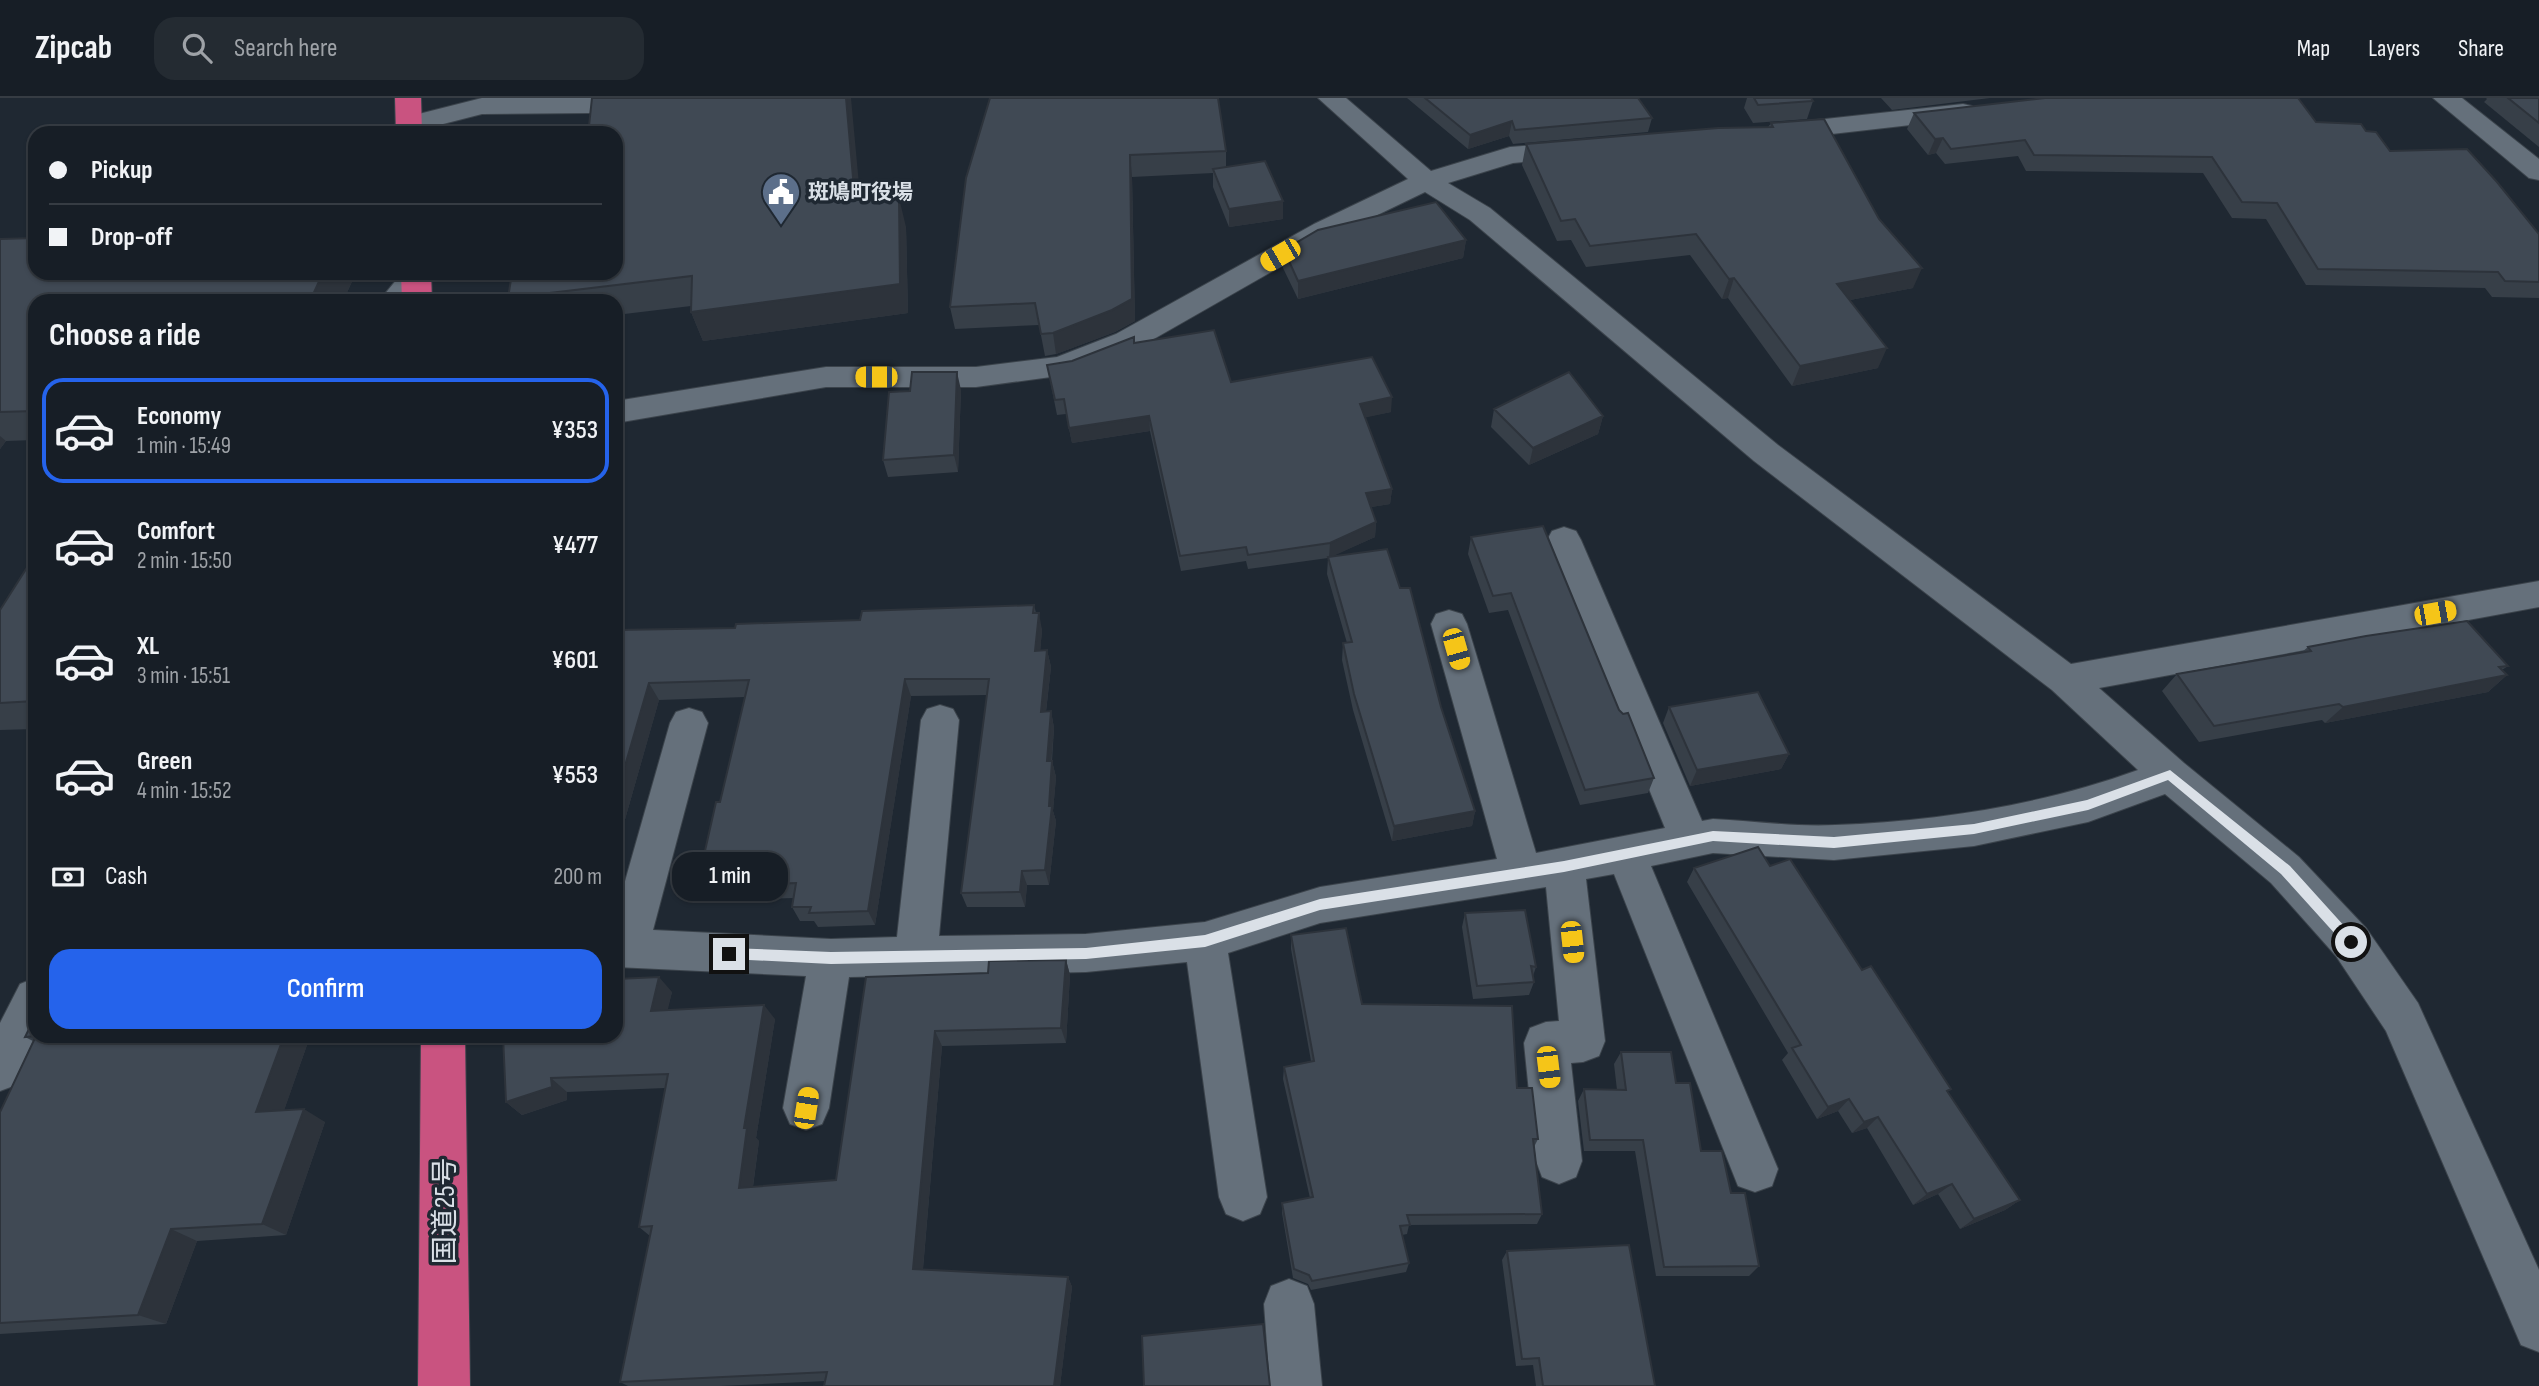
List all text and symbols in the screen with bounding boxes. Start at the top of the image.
search box [154,17,644,80]
text: Zipcab [35,28,112,68]
icon: search [178,29,216,67]
text: Search here [234,33,337,64]
text: Map [2297,34,2330,63]
text: Layers [2368,34,2420,63]
text: Share [2458,34,2504,63]
text: Pickup [91,155,153,186]
public building icon: 斑鳩町役場 [760,171,802,226]
place label: 斑鳩町役場 [808,180,913,205]
text: Drop-off [91,222,172,253]
car [1257,235,1304,275]
text: Choose a ride [49,316,201,355]
car [856,367,898,388]
icon: car [53,399,116,462]
text: Economy [137,401,221,432]
text: ¥353 [551,415,598,446]
text: 1 min · 15:49 [137,432,231,460]
icon: car [53,514,116,577]
text: Comfort [137,516,215,547]
text: ¥477 [552,530,598,561]
text: 2 min · 15:50 [137,547,232,575]
car [2413,599,2458,627]
car [1441,626,1472,672]
icon: car [53,629,116,692]
text: XL [137,631,159,662]
text: ¥601 [551,645,598,676]
text: 3 min · 15:51 [137,662,230,690]
icon: car [53,744,116,807]
text: Green [137,746,192,777]
text: ¥553 [551,760,598,791]
text: 4 min · 15:52 [137,777,231,805]
callout: 1 min [671,852,787,902]
icon: cash [49,858,87,896]
text: Cash [105,861,148,892]
text: 1 min [709,862,751,890]
text: 200 m [554,863,602,891]
car [1560,920,1585,964]
route start [2335,926,2367,958]
route end [713,938,745,970]
button: Confirm [49,949,602,1029]
car [1536,1045,1561,1089]
car [793,1086,820,1130]
street label: 国道25号 [429,1158,462,1264]

